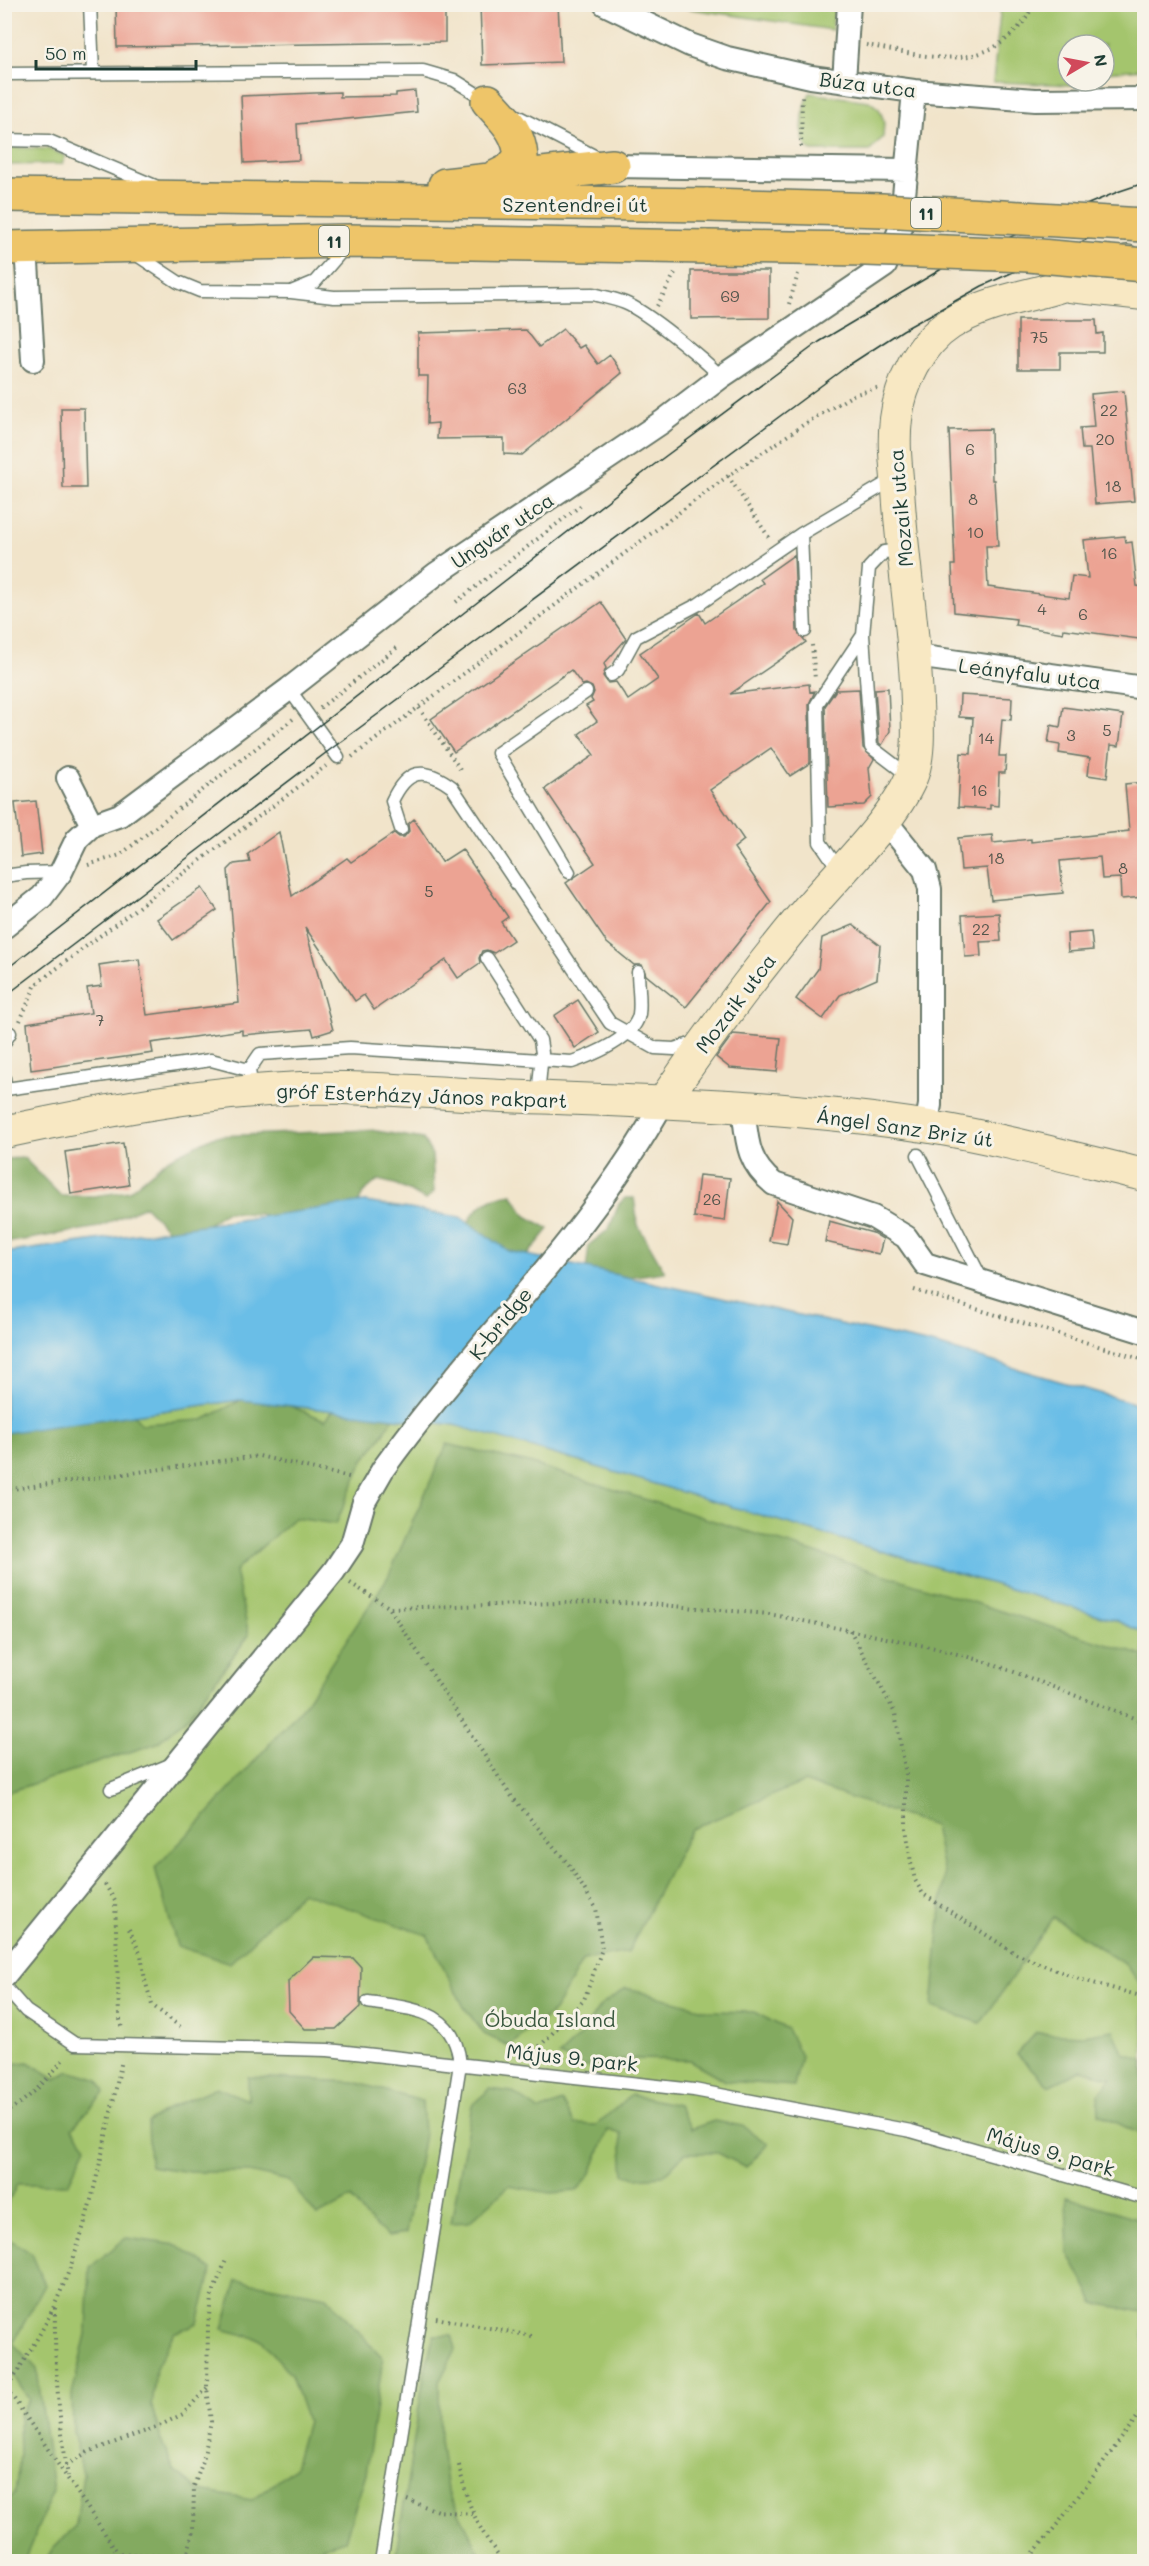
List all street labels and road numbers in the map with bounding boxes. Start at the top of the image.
street label: Búza utca [818,65,918,103]
street label: Szentendrei út [502,191,648,217]
road number: 11 [911,198,941,228]
road number: 11 [319,226,349,256]
street label: Mozaik utca [882,448,918,568]
street label: Ungvár utca [446,486,558,574]
street label: Leányfalu utca [957,651,1103,695]
street label: Mozaik utca [689,948,781,1058]
street label: gróf Esterházy János rakpart [276,1077,568,1113]
street label: Ángel Sanz Briz út [815,1102,995,1152]
street label: K-bridge [463,1281,537,1365]
street label: Május 9. park [505,2037,639,2077]
street label: Május 9. park [984,2120,1118,2182]

